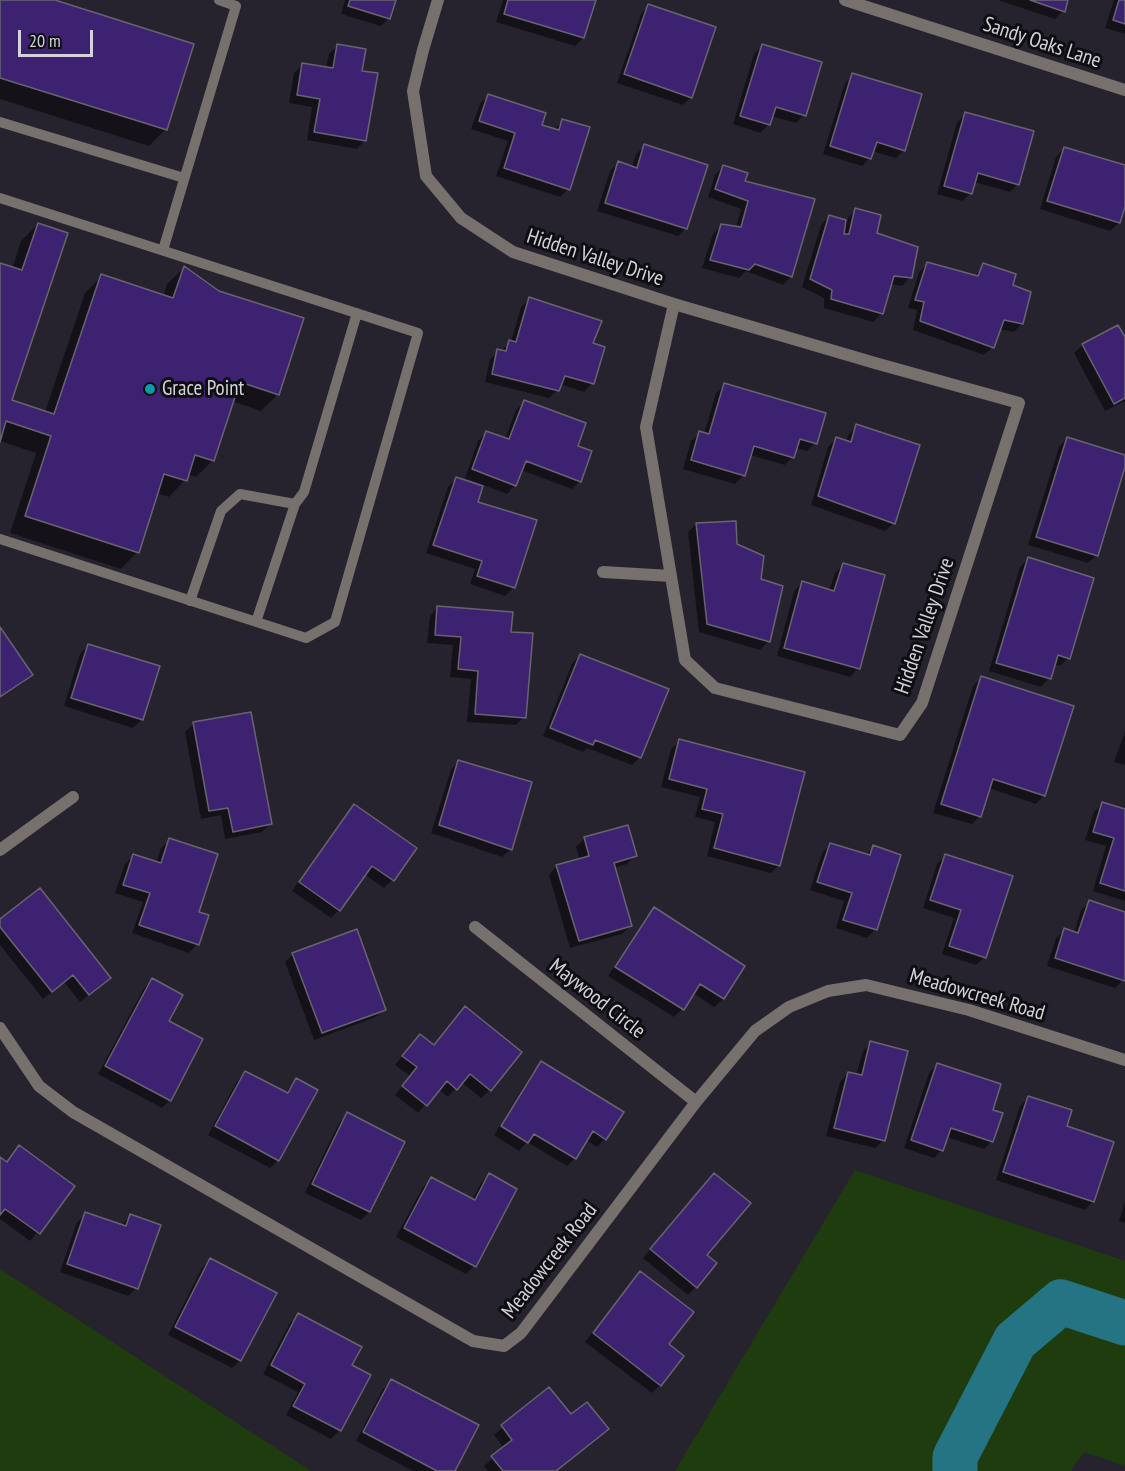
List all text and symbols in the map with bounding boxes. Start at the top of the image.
street label: Sandy Oaks Lane [980,12,1104,74]
scale bar [21,18,96,56]
text: 20 m [29,29,61,52]
street label: Hidden Valley Drive [523,224,667,292]
place label: Grace Point [162,376,244,402]
marker: Grace Point [143,382,157,396]
street label: Hidden Valley Drive [890,555,960,697]
street label: Maywood Circle [544,954,650,1044]
street label: Meadowcreek Road [906,964,1048,1026]
street label: Meadowcreek Road [497,1198,603,1324]

